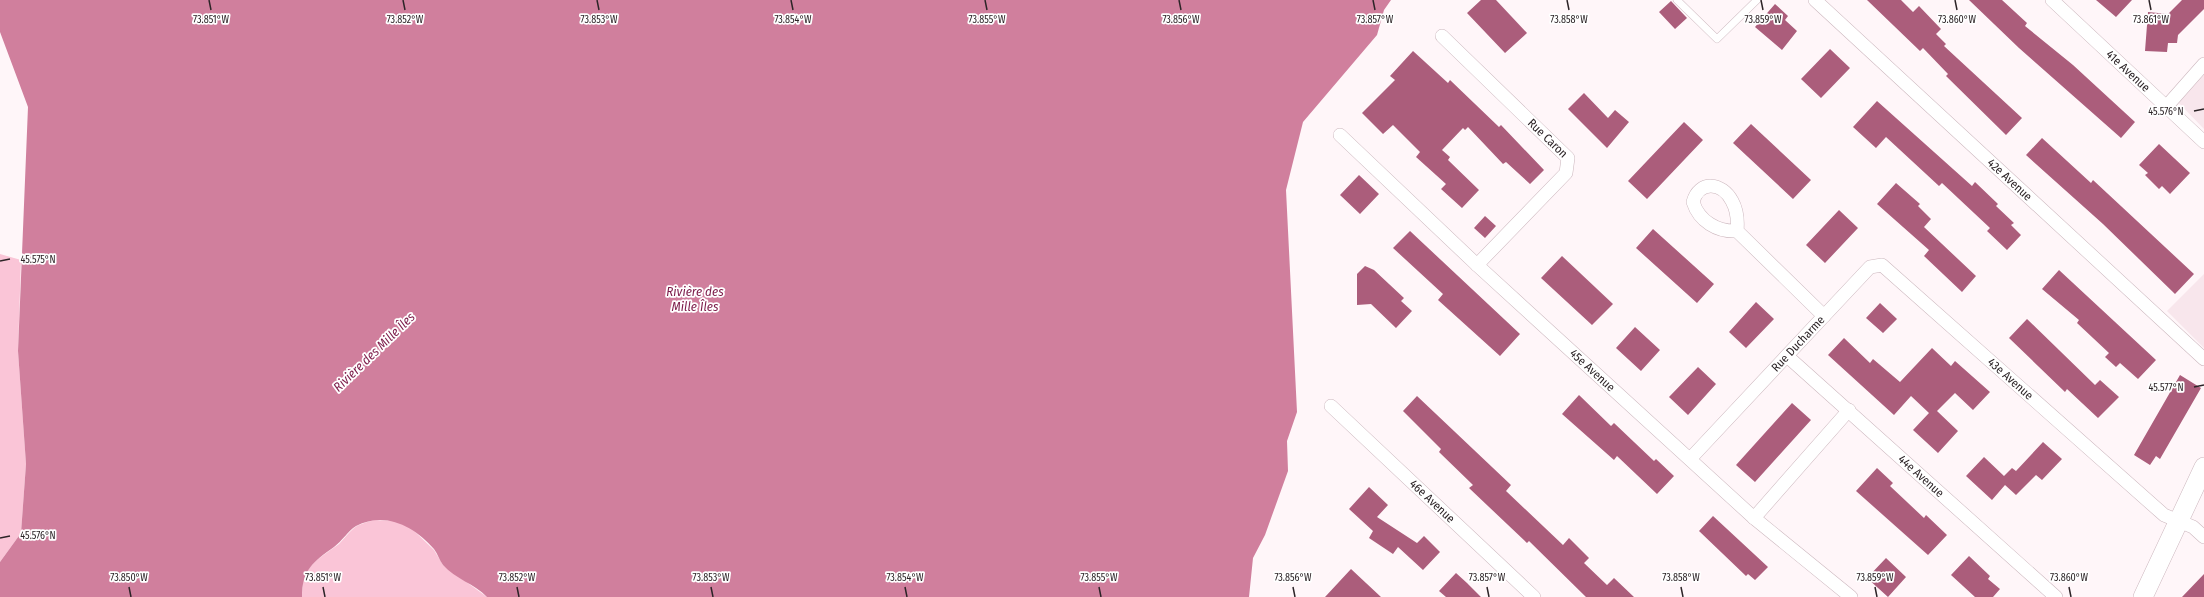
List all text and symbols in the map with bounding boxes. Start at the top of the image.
text: 73.851°W [193,14,229,26]
text: 73.852°W [387,14,424,26]
text: 73.853°W [581,14,618,26]
text: 73.854°W [774,14,812,26]
text: 73.855°W [969,14,1006,26]
text: 73.856°W [1162,14,1200,26]
text: 73.857°W [1357,14,1394,26]
text: 73.858°W [1550,14,1588,26]
text: 73.859°W [1744,14,1782,26]
text: 73.860°W [1938,14,1976,26]
text: 73.861°W [2133,14,2170,26]
street label: 41e Avenue [2103,47,2153,95]
text: 45.576°N [2148,106,2184,118]
street label: Rue Caron [1525,116,1570,161]
street label: 42e Avenue [1985,156,2035,204]
text: 45.575°N [20,254,56,266]
water label: Rivière des Mille Îles [666,284,724,314]
water label: Rivière des Mille Îles [330,309,418,395]
street label: Rue Ducharme [1768,313,1828,375]
street label: 45e Avenue [1567,346,1618,394]
street label: 43e Avenue [1985,355,2036,403]
text: 45.577°N [2149,382,2183,394]
street label: 44e Avenue [1895,452,1947,500]
street label: 46e Avenue [1407,477,1458,526]
text: 45.576°N [20,530,56,542]
text: 73.850°W [110,572,148,584]
text: 73.851°W [305,572,341,584]
text: 73.852°W [499,572,536,584]
text: 73.853°W [693,572,730,584]
text: 73.854°W [886,572,924,584]
text: 73.855°W [1081,572,1118,584]
text: 73.856°W [1274,572,1312,584]
text: 73.857°W [1469,572,1506,584]
text: 73.858°W [1662,572,1700,584]
text: 73.859°W [1856,572,1894,584]
text: 73.860°W [2050,572,2088,584]

